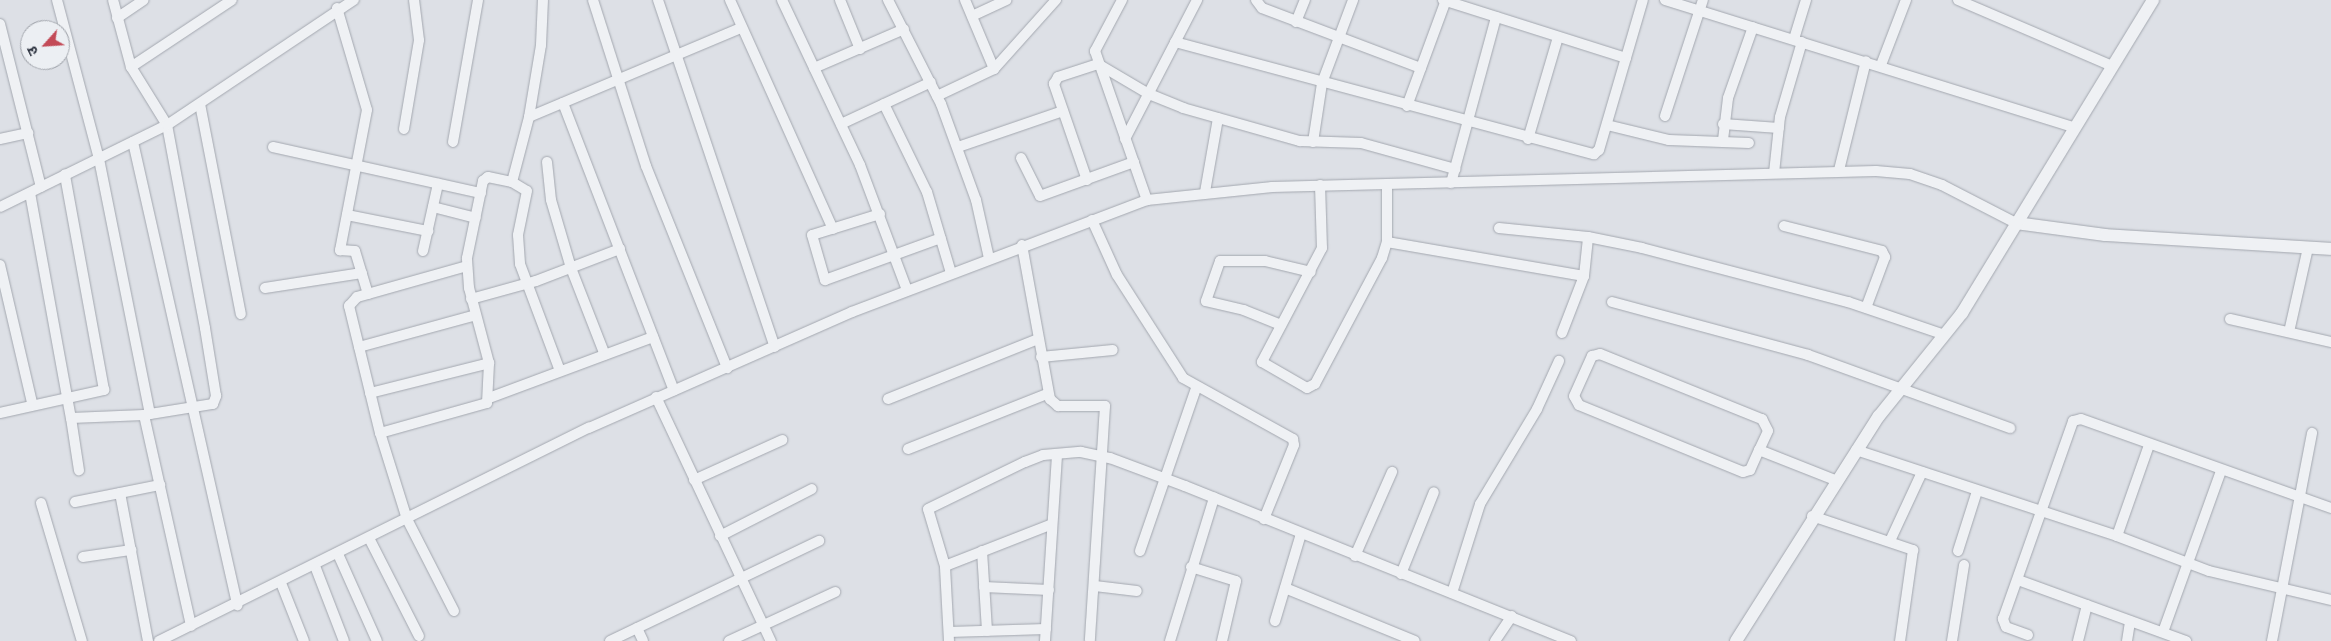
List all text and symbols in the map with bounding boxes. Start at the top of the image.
north arrow [20,20,70,70]
text: उ [22,44,42,59]

